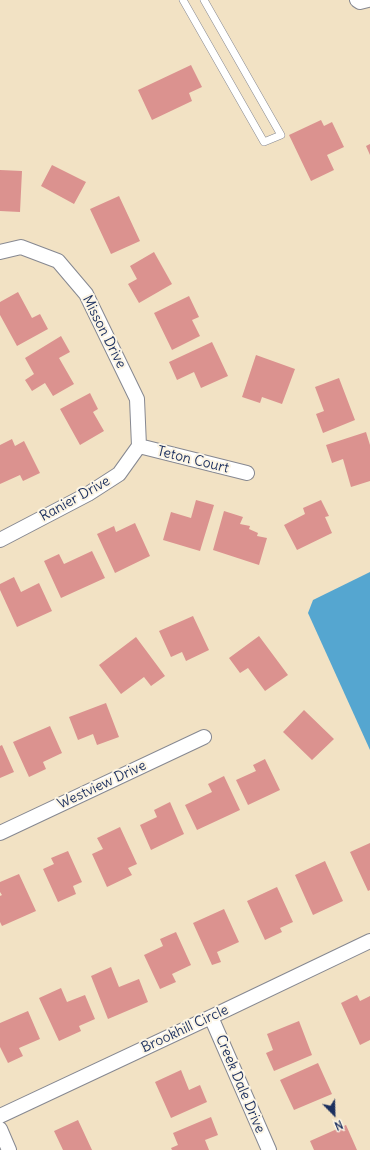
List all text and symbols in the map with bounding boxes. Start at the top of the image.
street label: Misson Drive [78,293,130,371]
street label: Teton Court [155,443,231,477]
street label: Ranier Drive [37,473,113,525]
street label: Westview Drive [55,757,149,813]
street label: Brookhill Circle [139,1001,231,1057]
street label: Creek Dale Drive [212,1032,268,1136]
north arrow [314,1094,354,1134]
text: N [332,1117,345,1133]

